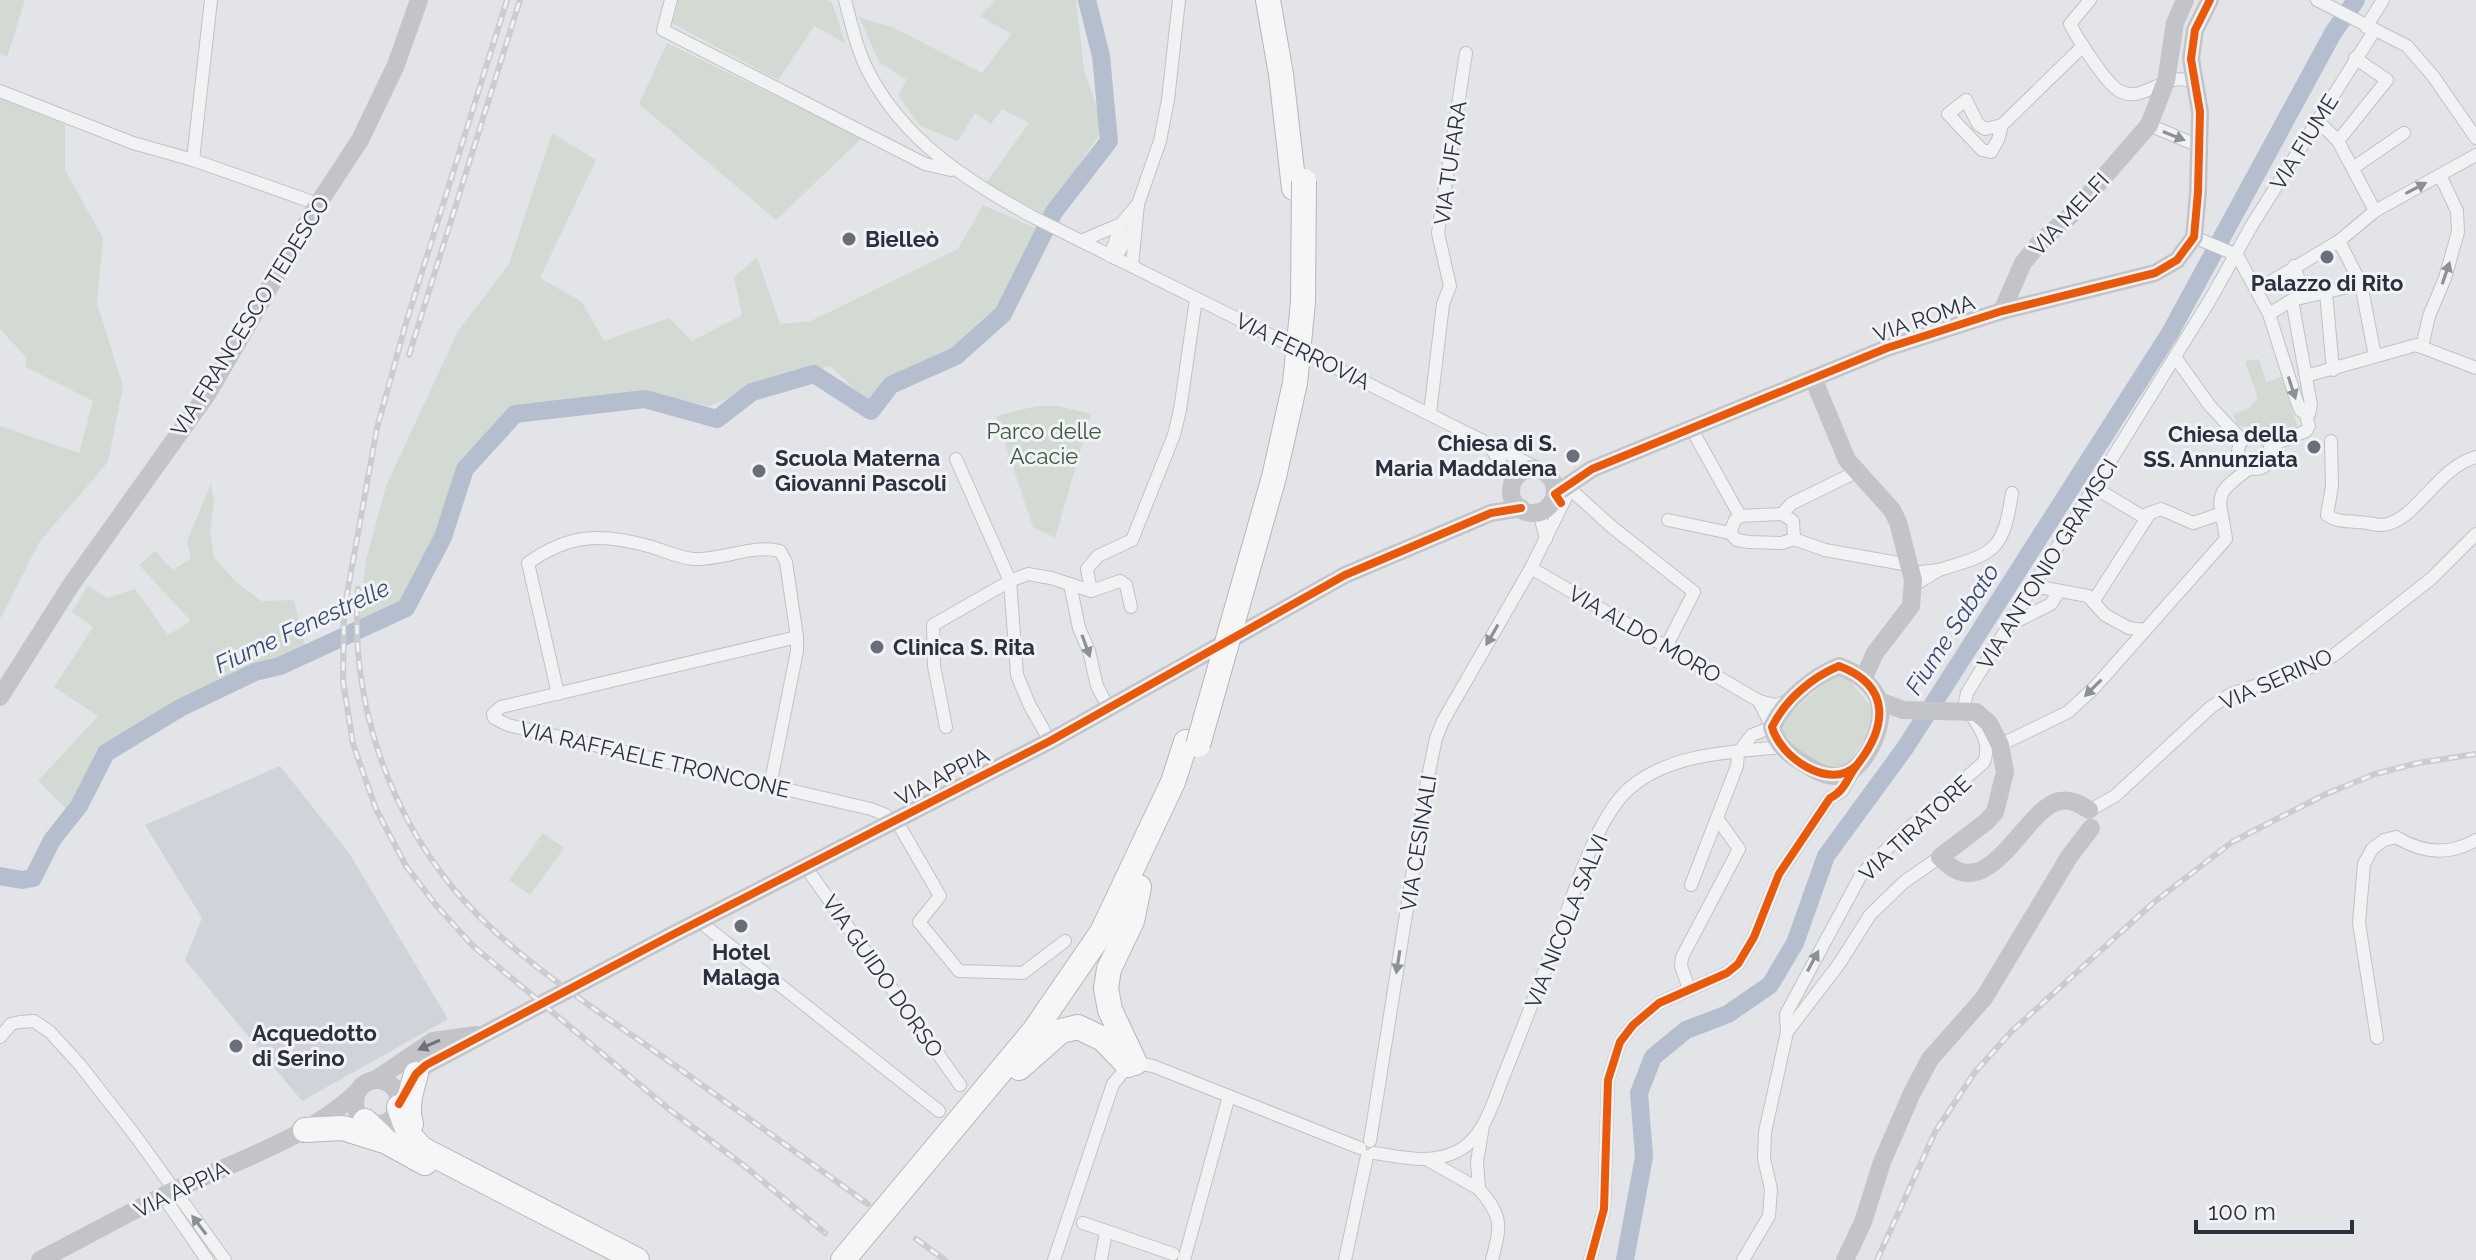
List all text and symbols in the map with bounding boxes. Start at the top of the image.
street label: VIA FIUME [2264,89,2344,195]
street label: VIA TUFARA [1428,99,1472,227]
one-way arrow [2162,129,2186,142]
street label: VIA MELFI [2024,167,2114,261]
one-way arrow [2405,181,2428,194]
street label: VIA FRANCESCO TEDESCO [165,191,335,441]
place label: Bielleò [865,226,939,252]
marker: Bielleò [840,230,858,248]
marker: Palazzo di Rito [2318,248,2336,266]
one-way arrow [2440,261,2452,285]
place label: Palazzo di Rito [2251,270,2403,296]
street label: VIA ROMA [1870,289,1978,347]
street label: VIA FERROVIA [1231,307,1375,395]
one-way arrow [2286,376,2299,400]
park label: Parco delle Acacie [986,418,1102,469]
place label: Chiesa della SS. Annunziata [2143,421,2298,472]
place label: Chiesa di S. Maria Maddalena [1375,430,1557,481]
marker: Chiesa della SS. Annunziata [2305,438,2323,456]
place label: Scuola Materna Giovanni Pascoli [775,445,947,496]
marker: Chiesa di S. Maria Maddalena [1564,447,1582,465]
street label: VIA ANTONIO GRAMSCI [1971,454,2123,674]
marker: Scuola Materna Giovanni Pascoli [750,462,768,480]
water label: Fiume Sabato [1899,558,2005,700]
water label: Fiume Fenestrelle [210,573,394,679]
street label: VIA ALDO MORO [1564,580,1726,688]
one-way arrow [1485,624,1499,646]
place label: Clinica S. Rita [893,634,1035,660]
one-way arrow [1080,634,1093,658]
marker: Clinica S. Rita [868,638,886,656]
street label: VIA SERINO [2216,643,2336,715]
one-way arrow [2084,678,2103,697]
street label: VIA RAFFAELE TRONCONE [517,715,793,803]
street label: VIA APPIA [891,741,993,811]
street label: VIA TIRATORE [1854,770,1976,886]
street label: VIA CESINALI [1394,773,1442,913]
street label: VIA NICOLA SALVI [1519,830,1613,1012]
street label: VIA GUIDO DORSO [817,890,949,1062]
marker: Hotel Malaga [732,917,750,935]
place label: Hotel Malaga [702,939,780,990]
one-way arrow [1392,949,1404,974]
one-way arrow [1807,949,1820,972]
place label: Acquedotto di Serino [252,1020,377,1071]
marker: Acquedotto di Serino [227,1037,245,1055]
one-way arrow [417,1038,441,1051]
street label: VIA APPIA [129,1155,233,1223]
scale bar [2196,1184,2352,1234]
text: 100 m [2208,1197,2276,1226]
one-way arrow [192,1215,208,1236]

